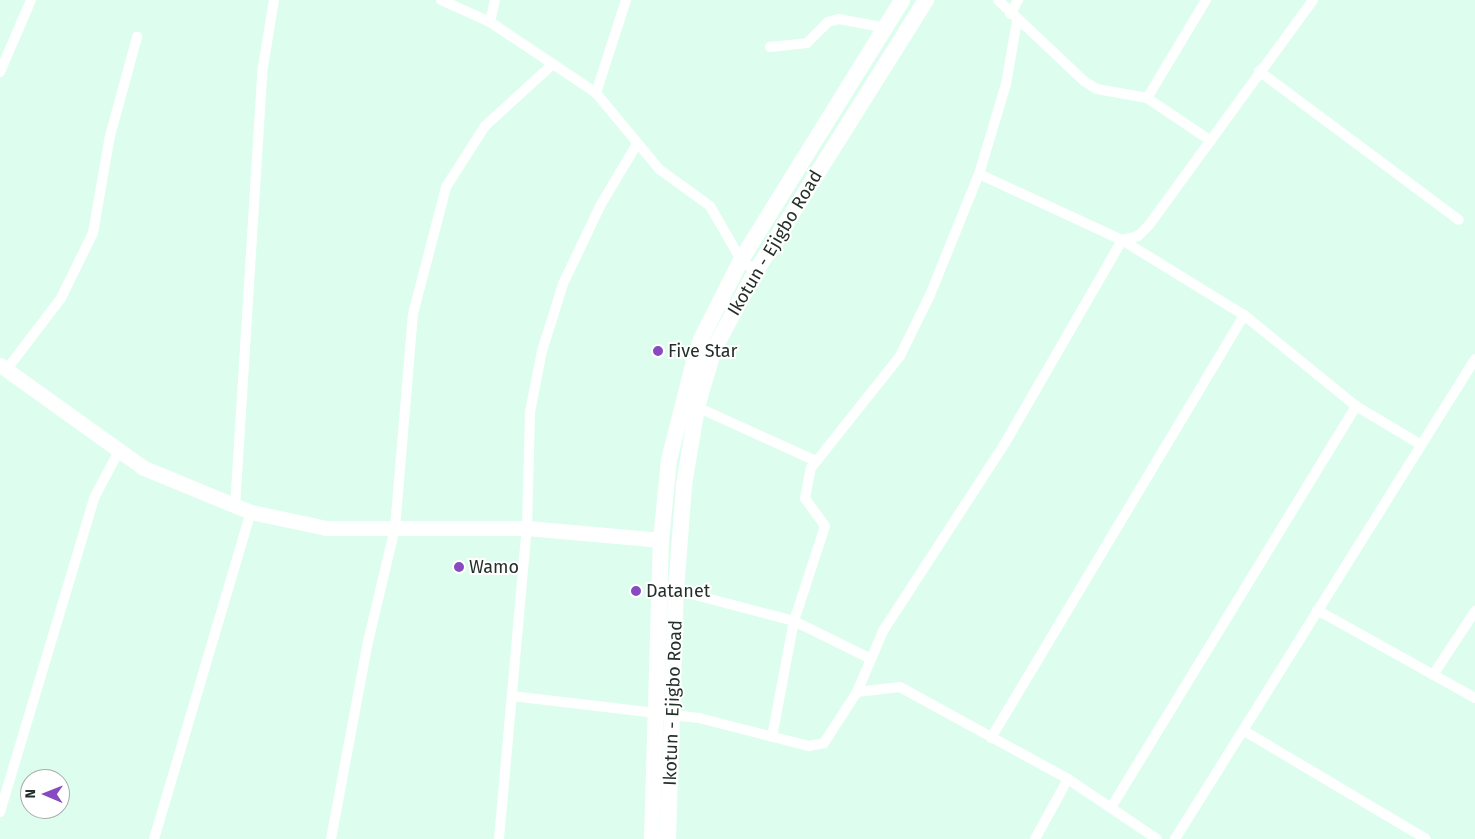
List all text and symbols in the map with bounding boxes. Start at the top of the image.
street label: Ikotun - Ejigbo Road [723,166,827,320]
place label: Five Star [668,340,738,362]
marker: Five Star [652,345,664,357]
place label: Wamo [469,556,519,578]
marker: Wamo [453,561,465,573]
place label: Datanet [646,580,710,602]
marker: Datanet [630,585,642,597]
street label: Ikotun - Ejigbo Road [659,620,687,786]
north arrow [20,769,70,819]
text: N [22,789,39,799]

